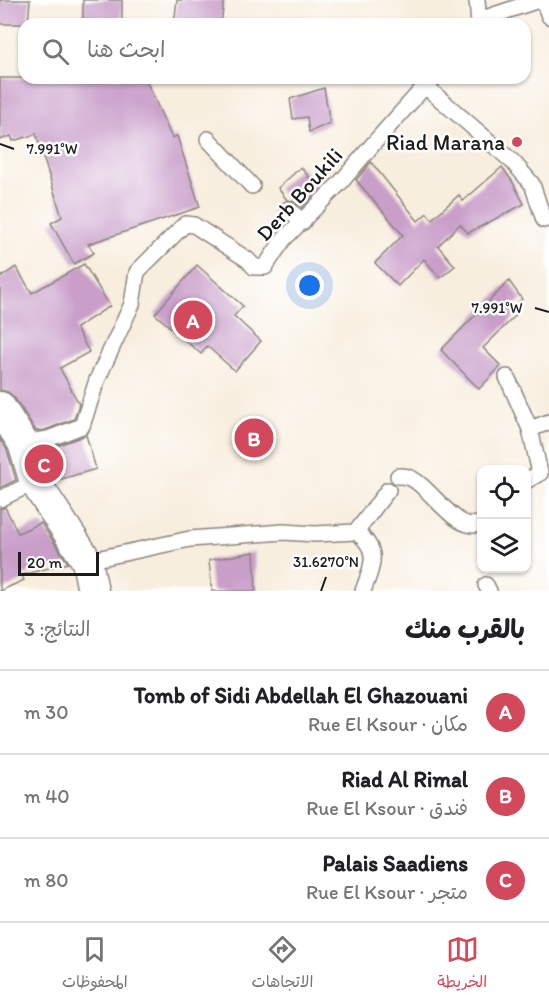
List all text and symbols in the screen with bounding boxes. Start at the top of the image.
search box [18,18,531,84]
icon: search [39,35,72,68]
text: ابحث هنا [87,36,166,63]
place label: Riad Marana [386,129,505,156]
marker: Riad Marana [510,135,524,149]
text: 7.991°W [26,140,78,158]
street label: Derb Boukili [250,142,348,247]
your location [295,271,324,300]
pin: A [174,298,212,342]
text: 7.991°W [471,299,523,317]
pin: B [234,416,274,460]
pin: C [24,442,63,486]
map controls [477,465,531,573]
button: locate [477,465,531,519]
button: layers [477,519,531,573]
scale bar [18,549,99,576]
text: 20 m [27,553,62,572]
text: 31.6270°N [293,553,359,571]
text: بالقرب منك [405,613,525,645]
text: النتائج: 3 [24,617,90,641]
text: Tomb of Sidi Abdellah El Ghazouani [134,682,468,709]
text: 30 m [24,700,69,724]
text: A [499,700,512,724]
text: مكان · Rue El Ksour [308,712,468,736]
text: Riad Al Rimal [341,766,468,793]
text: 40 m [24,784,70,808]
text: B [499,784,512,808]
text: فندق · Rue El Ksour [306,796,468,820]
text: Palais Saadiens [322,850,468,877]
text: 80 m [24,868,69,892]
text: C [499,868,512,892]
text: متجر · Rue El Ksour [306,880,468,904]
tab: المحفوظات [62,933,128,996]
tab: الاتجاهات [252,933,313,996]
tab: الخريطة [437,933,487,996]

